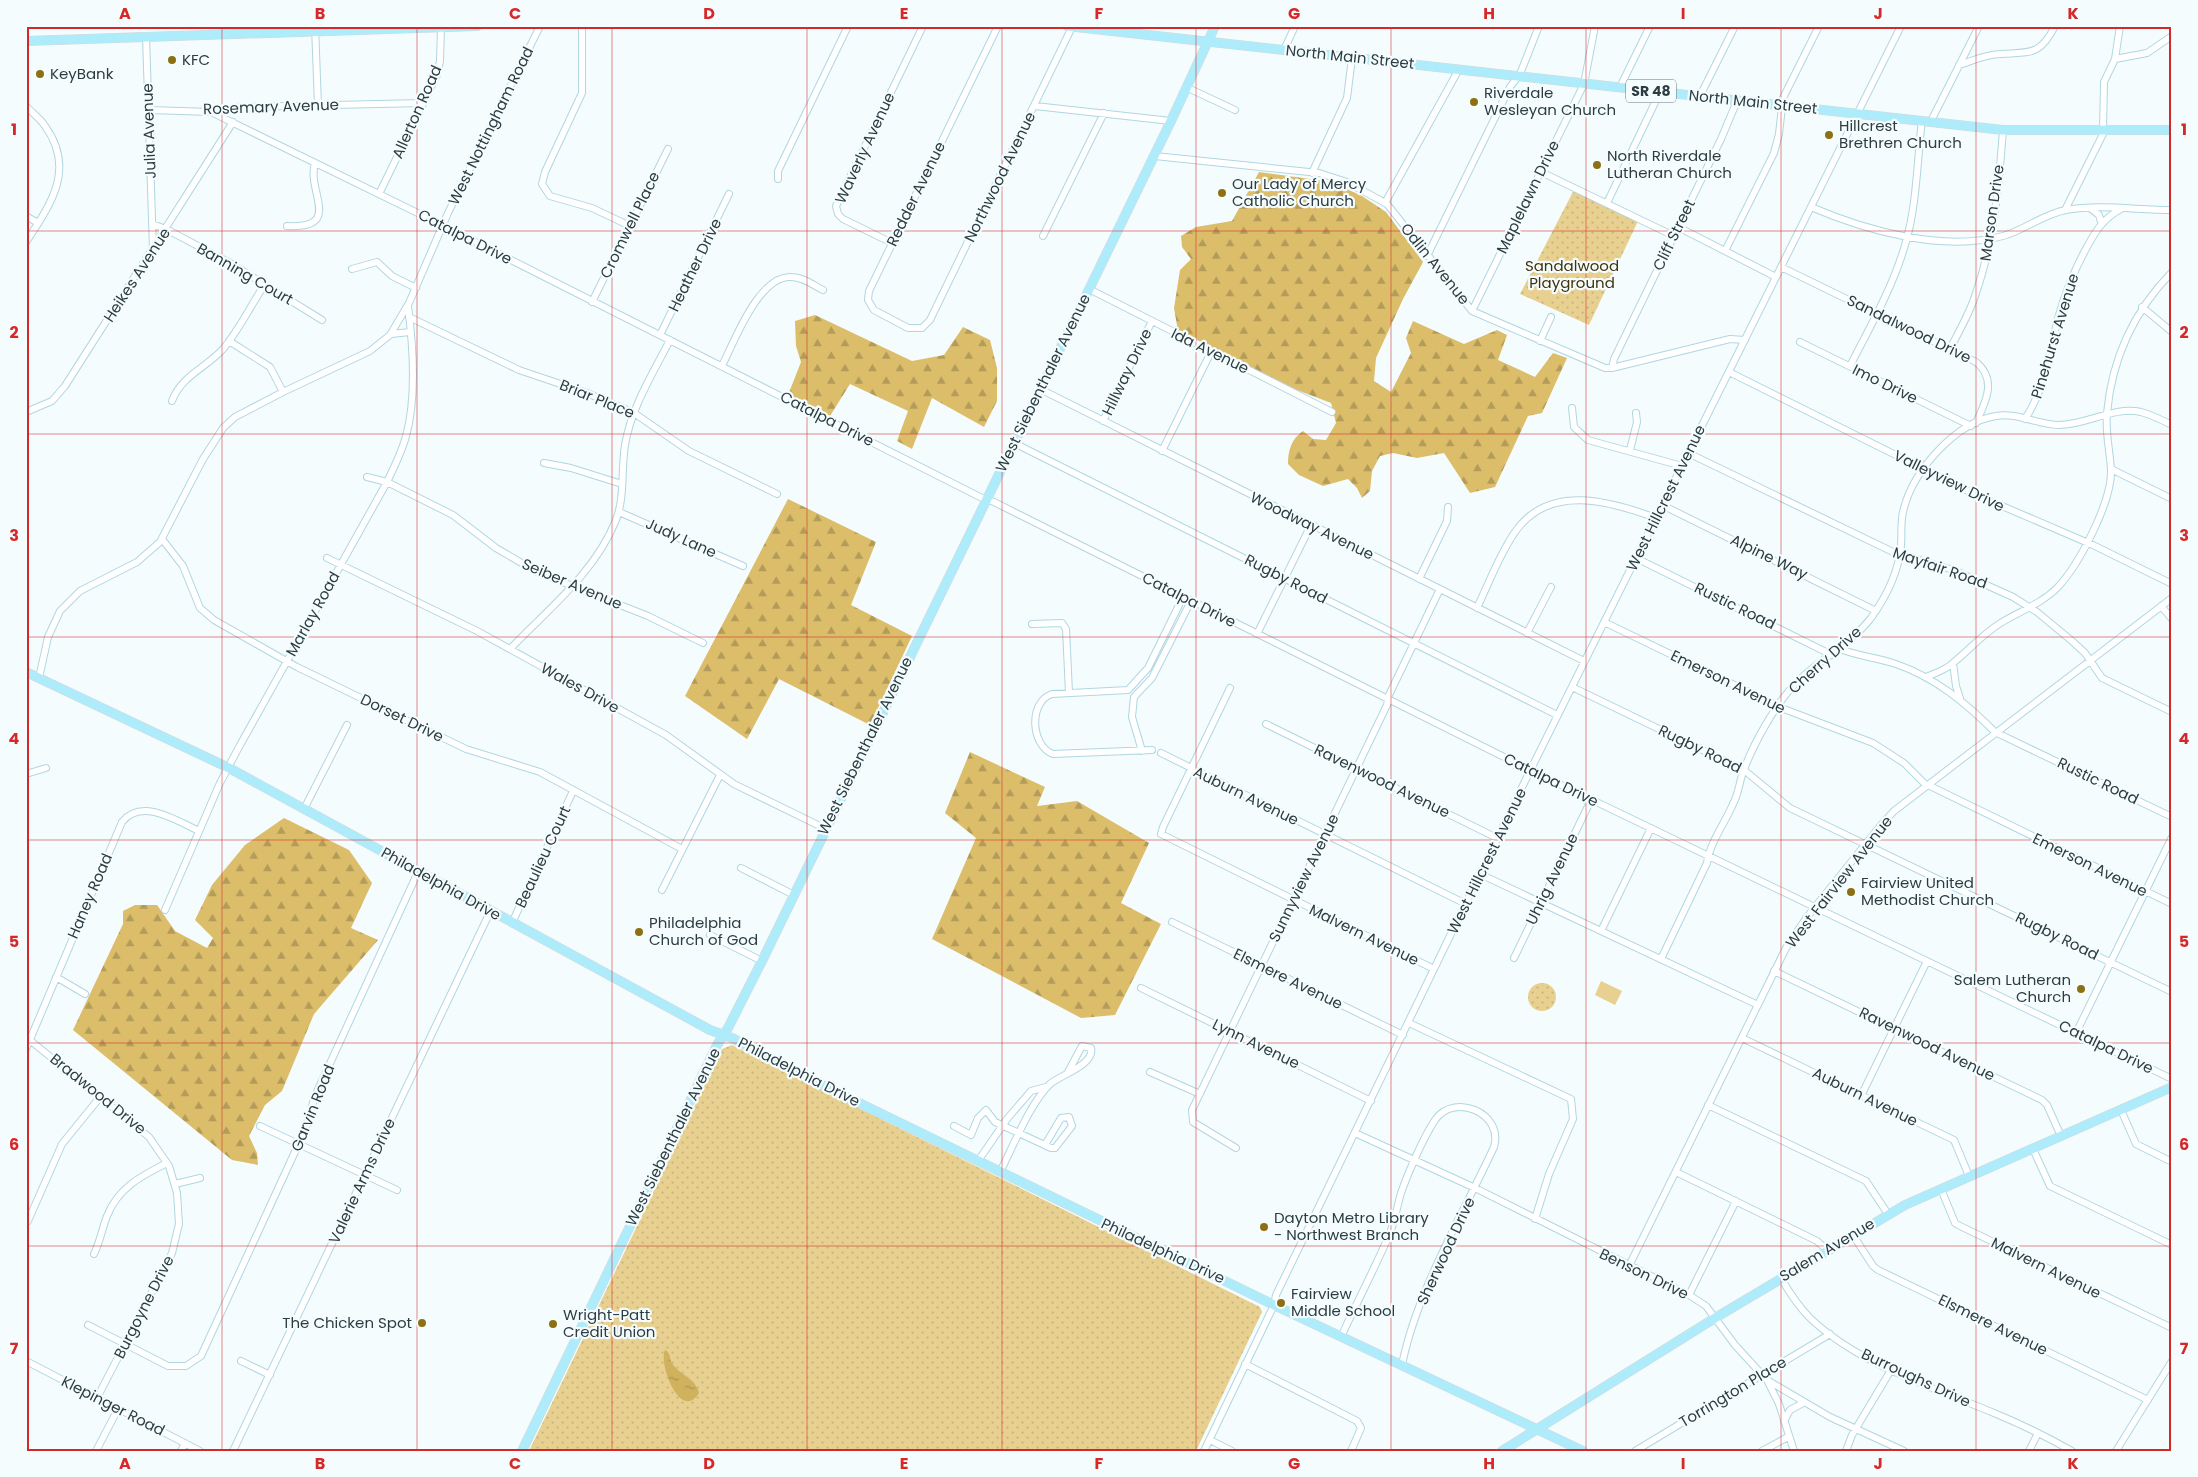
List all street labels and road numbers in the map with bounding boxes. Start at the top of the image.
street label: North Main Street [1285,39,1415,74]
street label: West Nottingham Road [443,43,538,209]
street label: Allerton Road [387,62,446,162]
road number: SR 48 [1626,80,1676,102]
street label: Julia Avenue [136,83,161,179]
street label: North Main Street [1688,84,1818,119]
street label: Waverly Avenue [830,89,900,207]
street label: Rosemary Avenue [203,94,339,119]
street label: Northwood Avenue [959,108,1040,246]
street label: Maplelawn Drive [1491,137,1564,257]
street label: Redder Avenue [881,138,950,250]
street label: Marson Drive [1974,163,2009,263]
street label: Cromwell Place [595,168,664,282]
street label: Cliff Street [1647,196,1700,274]
street label: Catalpa Drive [415,204,516,269]
street label: Heather Drive [663,215,726,315]
street label: Odlin Avenue [1396,219,1475,309]
street label: Heikes Avenue [98,223,175,326]
street label: Banning Court [193,238,297,310]
street label: Pinehurst Avenue [2026,271,2084,401]
street label: Sandalwood Drive [1844,289,1975,368]
street label: West Siebenthaler Avenue [990,290,1095,476]
street label: Ida Avenue [1168,323,1253,378]
street label: Hillway Drive [1097,325,1157,419]
street label: Imo Drive [1849,359,1921,408]
street label: Briar Place [557,374,638,423]
street label: Catalpa Drive [777,386,878,451]
street label: West Hillcrest Avenue [1621,421,1710,574]
street label: Valleyview Drive [1890,445,2008,516]
street label: Woodway Avenue [1247,486,1378,565]
street label: Judy Lane [642,513,720,563]
street label: Alpine Way [1727,529,1812,585]
street label: Mayfair Road [1890,542,1990,594]
street label: Rugby Road [1241,549,1331,608]
street label: Seiber Avenue [519,553,626,614]
street label: Catalpa Drive [1139,567,1240,632]
street label: Marlay Road [281,568,345,660]
street label: Rustic Road [1691,577,1779,634]
street label: Cherry Drive [1784,621,1866,698]
street label: Emerson Avenue [1667,645,1789,718]
street label: West Siebenthaler Avenue [812,653,917,839]
street label: Wales Drive [537,657,623,718]
street label: Dorset Drive [357,688,447,747]
street label: Rugby Road [1655,719,1745,778]
street label: Ravenwood Avenue [1311,739,1454,823]
street label: Catalpa Drive [1500,748,1602,812]
street label: Rustic Road [2054,752,2142,809]
street label: Auburn Avenue [1190,761,1302,830]
street label: West Hillcrest Avenue [1442,784,1531,937]
street label: Beaulieu Court [510,802,575,911]
street label: Sunnyview Avenue [1263,810,1344,945]
street label: West Fairview Avenue [1780,811,1897,952]
street label: Emerson Avenue [2029,828,2151,901]
street label: Uhrig Avenue [1520,829,1583,928]
street label: Philadelphia Drive [377,842,505,925]
street label: Haney Road [62,850,117,942]
street label: Malvern Avenue [1306,899,1423,970]
street label: Rugby Road [2012,906,2102,965]
street label: Elsmere Avenue [1230,943,1346,1014]
street label: Ravenwood Avenue [1856,1002,1999,1086]
street label: Lynn Avenue [1209,1013,1303,1074]
street label: Catalpa Drive [2055,1015,2157,1079]
street label: Philadelphia Drive [735,1032,864,1111]
street label: West Siebenthaler Avenue [620,1044,725,1230]
street label: Bradwood Drive [46,1048,151,1139]
street label: Garvin Road [286,1061,340,1154]
street label: Auburn Avenue [1809,1062,1921,1131]
street label: Valerie Arms Drive [323,1115,400,1247]
street label: Sherwood Drive [1411,1194,1480,1308]
street label: Philadelphia Drive [1098,1213,1228,1288]
street label: Salem Avenue [1775,1213,1878,1286]
street label: Malvern Avenue [1988,1232,2105,1303]
street label: Benson Drive [1596,1243,1692,1304]
street label: Burgoyne Drive [109,1252,179,1362]
street label: Elsmere Avenue [1935,1289,2051,1360]
street label: Burroughs Drive [1858,1343,1974,1412]
street label: Torrington Place [1675,1351,1790,1432]
street label: Klepinger Road [58,1370,169,1441]

